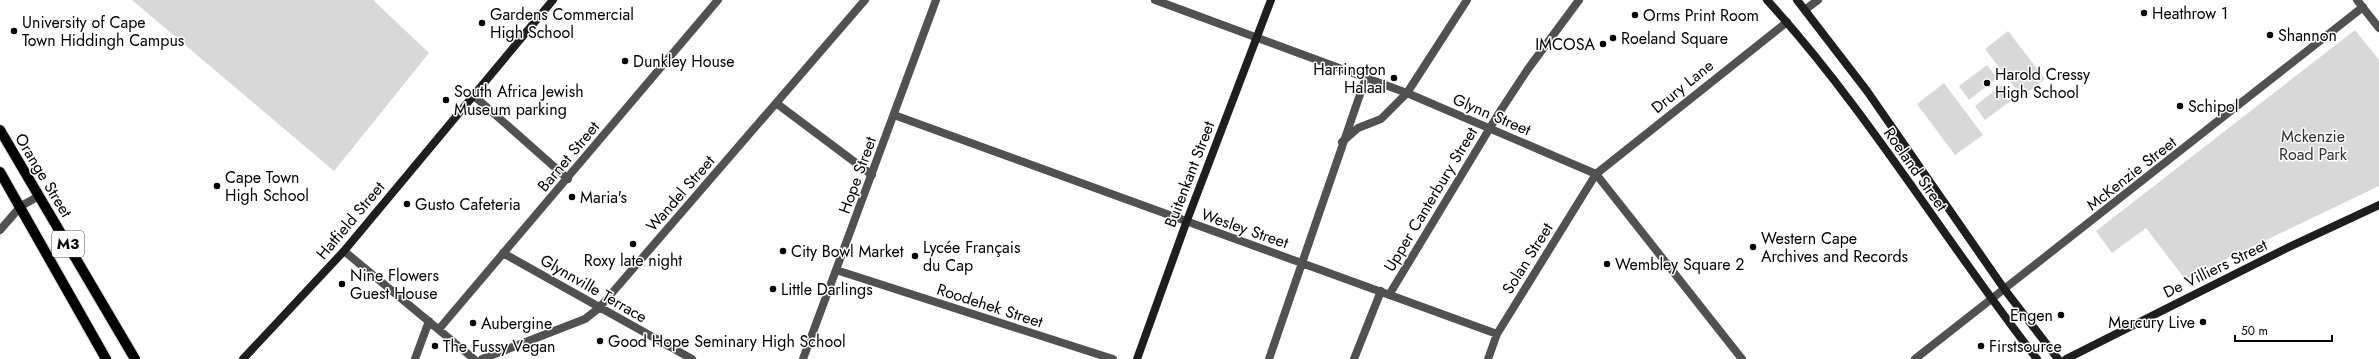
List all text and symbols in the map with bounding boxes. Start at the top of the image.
place label: Heathrow 1 [2152,2,2228,25]
place label: Gardens Commercial High School [490,3,634,44]
place label: Orms Print Room [1643,4,1759,27]
marker: Heathrow 1 [2139,8,2149,18]
marker: Orms Print Room [1630,10,1640,20]
place label: University of Cape Town Hiddingh Campus [22,11,184,52]
marker: Gardens Commercial High School [477,18,487,28]
place label: Shannon [2278,24,2337,47]
marker: University of Cape Town Hiddingh Campus [9,26,19,36]
place label: Roeland Square [1621,27,1728,50]
marker: Shannon [2265,30,2275,40]
place label: IMCOSA [1535,33,1595,56]
marker: Roeland Square [1608,33,1618,43]
marker: IMCOSA [1598,39,1608,49]
place label: Dunkley House [633,50,735,73]
street label: Drury Lane [1646,54,1718,119]
marker: Dunkley House [620,56,630,66]
place label: Harrington Halaal [1313,58,1386,99]
place label: Harold Cressy High School [1995,63,2091,104]
marker: Harrington Halaal [1389,73,1399,83]
marker: Harold Cressy High School [1982,78,1992,88]
place label: South Africa Jewish Museum parking [454,80,584,121]
street label: Glynn Street [1449,88,1535,141]
marker: South Africa Jewish Museum parking [441,95,451,105]
place label: Schipol [2188,95,2239,118]
marker: Schipol [2175,101,2185,111]
street label: Barnet Street [532,116,605,196]
street label: Buitenkant Street [1159,118,1220,231]
street label: Upper Canterbury Street [1378,123,1483,276]
street label: Roeland Street [1878,123,1953,216]
park label: Mckenzie Road Park [2279,125,2348,166]
street label: Orange Street [9,129,78,222]
street label: McKenzie Street [2081,131,2181,216]
street label: Hope Street [833,133,882,217]
street label: Wandel Street [641,150,720,236]
place label: Cape Town High School [225,166,309,207]
street label: Hatfield Street [311,176,390,264]
marker: Cape Town High School [212,181,222,191]
place label: Maria's [580,186,627,209]
marker: Maria's [567,192,577,202]
place label: Gusto Cafeteria [415,193,521,216]
marker: Gusto Cafeteria [402,199,412,209]
street label: Wesley Street [1198,203,1292,254]
street label: Solan Street [1496,218,1559,298]
place label: Western Cape Archives and Records [1761,227,1908,268]
road number: M3 [52,231,84,257]
street label: De Villiers Street [2159,233,2271,304]
place label: Lycée Français du Cap [923,236,1020,277]
marker: Roxy late night [628,239,638,249]
place label: City Bowl Market [791,240,904,263]
marker: Western Cape Archives and Records [1748,242,1758,252]
marker: City Bowl Market [778,246,788,256]
street label: Glynnville Terrace [536,248,652,328]
place label: Roxy late night [584,249,682,272]
marker: Lycée Français du Cap [910,251,920,261]
place label: Wembley Square 2 [1615,253,1744,276]
marker: Wembley Square 2 [1602,259,1612,269]
place label: Nine Flowers Guest House [350,264,439,305]
street label: Roodehek Street [934,277,1046,334]
place label: Little Darlings [781,278,873,301]
marker: Nine Flowers Guest House [337,279,347,289]
marker: Little Darlings [768,284,778,294]
place label: Engen [2010,304,2053,327]
marker: Engen [2056,310,2066,320]
place label: Mercury Live [2108,311,2195,334]
place label: Aubergine [481,312,552,335]
marker: Mercury Live [2198,317,2208,327]
scale bar [2235,317,2332,343]
marker: Aubergine [468,318,478,328]
text: 50 m [2241,322,2268,340]
place label: Good Hope Seminary High School [608,330,846,353]
place label: The Fussy Vegan [443,335,555,358]
place label: Firstsource [1989,335,2062,358]
marker: Good Hope Seminary High School [595,336,605,346]
marker: The Fussy Vegan [430,341,440,351]
marker: Firstsource [1976,341,1986,351]

